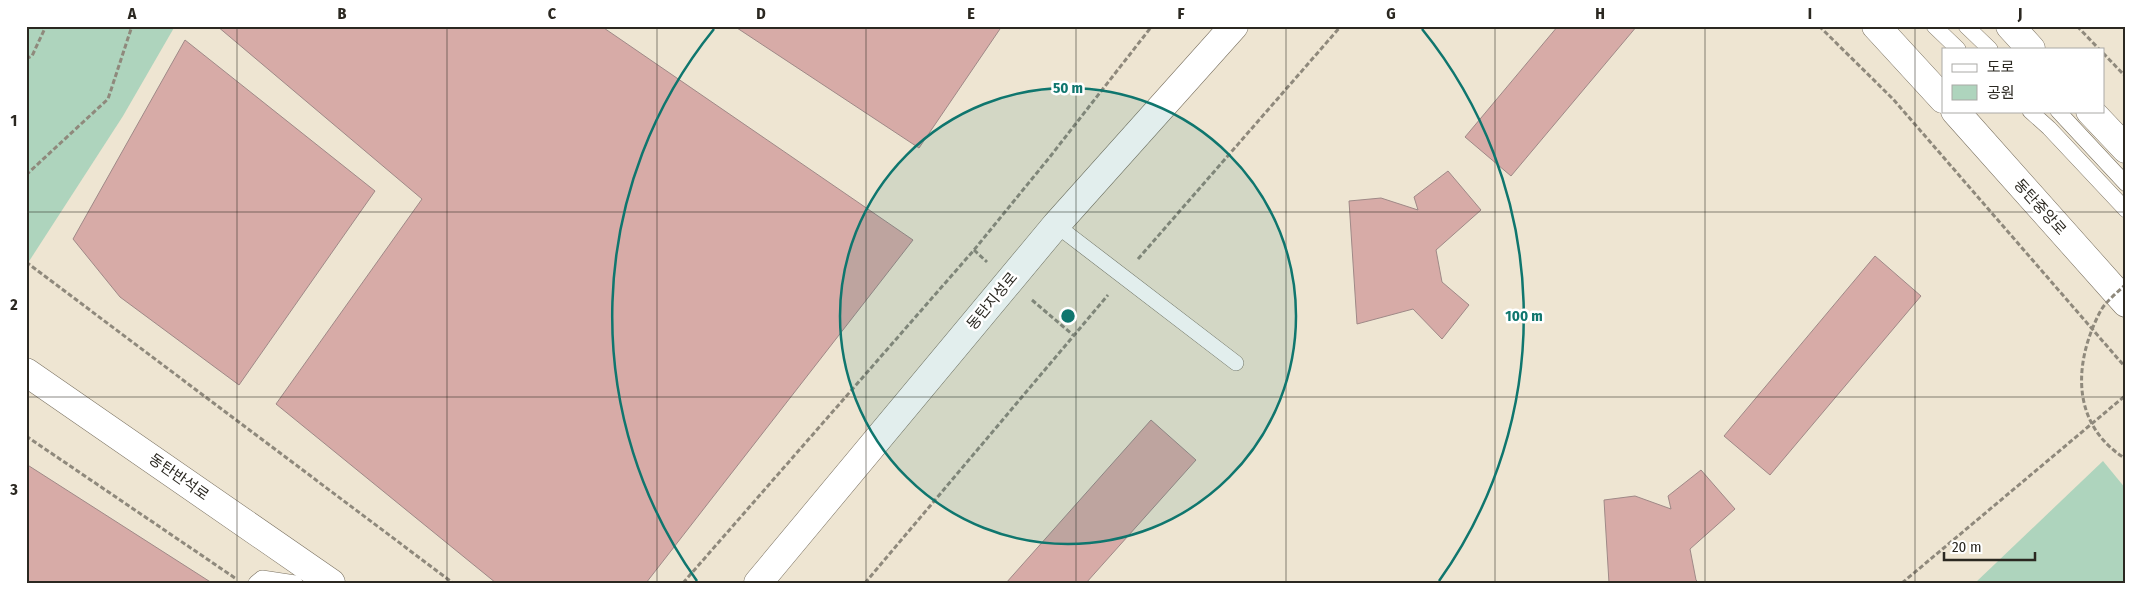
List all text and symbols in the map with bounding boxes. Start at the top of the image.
text: A [127,4,137,23]
text: B [338,4,347,23]
text: C [548,4,557,23]
text: D [756,4,766,23]
text: E [967,4,975,23]
text: F [1177,4,1185,23]
text: G [1386,4,1396,23]
text: H [1595,4,1605,23]
text: I [1808,4,1812,23]
text: J [2017,4,2022,23]
legend [1942,48,2104,112]
text: 도로 [1987,58,2015,76]
text: 50 m [1053,79,1083,97]
text: 공원 [1987,84,2015,102]
text: 1 [11,111,17,130]
street label: 동탄중앙로 [2010,175,2070,239]
street label: 동탄지성로 [963,269,1021,333]
text: 2 [9,295,18,314]
centre of rings [1059,307,1077,325]
text: 100 m [1505,307,1543,325]
street label: 동탄반석로 [146,450,212,504]
text: 3 [9,480,18,499]
scale bar [1944,529,2036,561]
text: 20 m [1952,538,1982,556]

